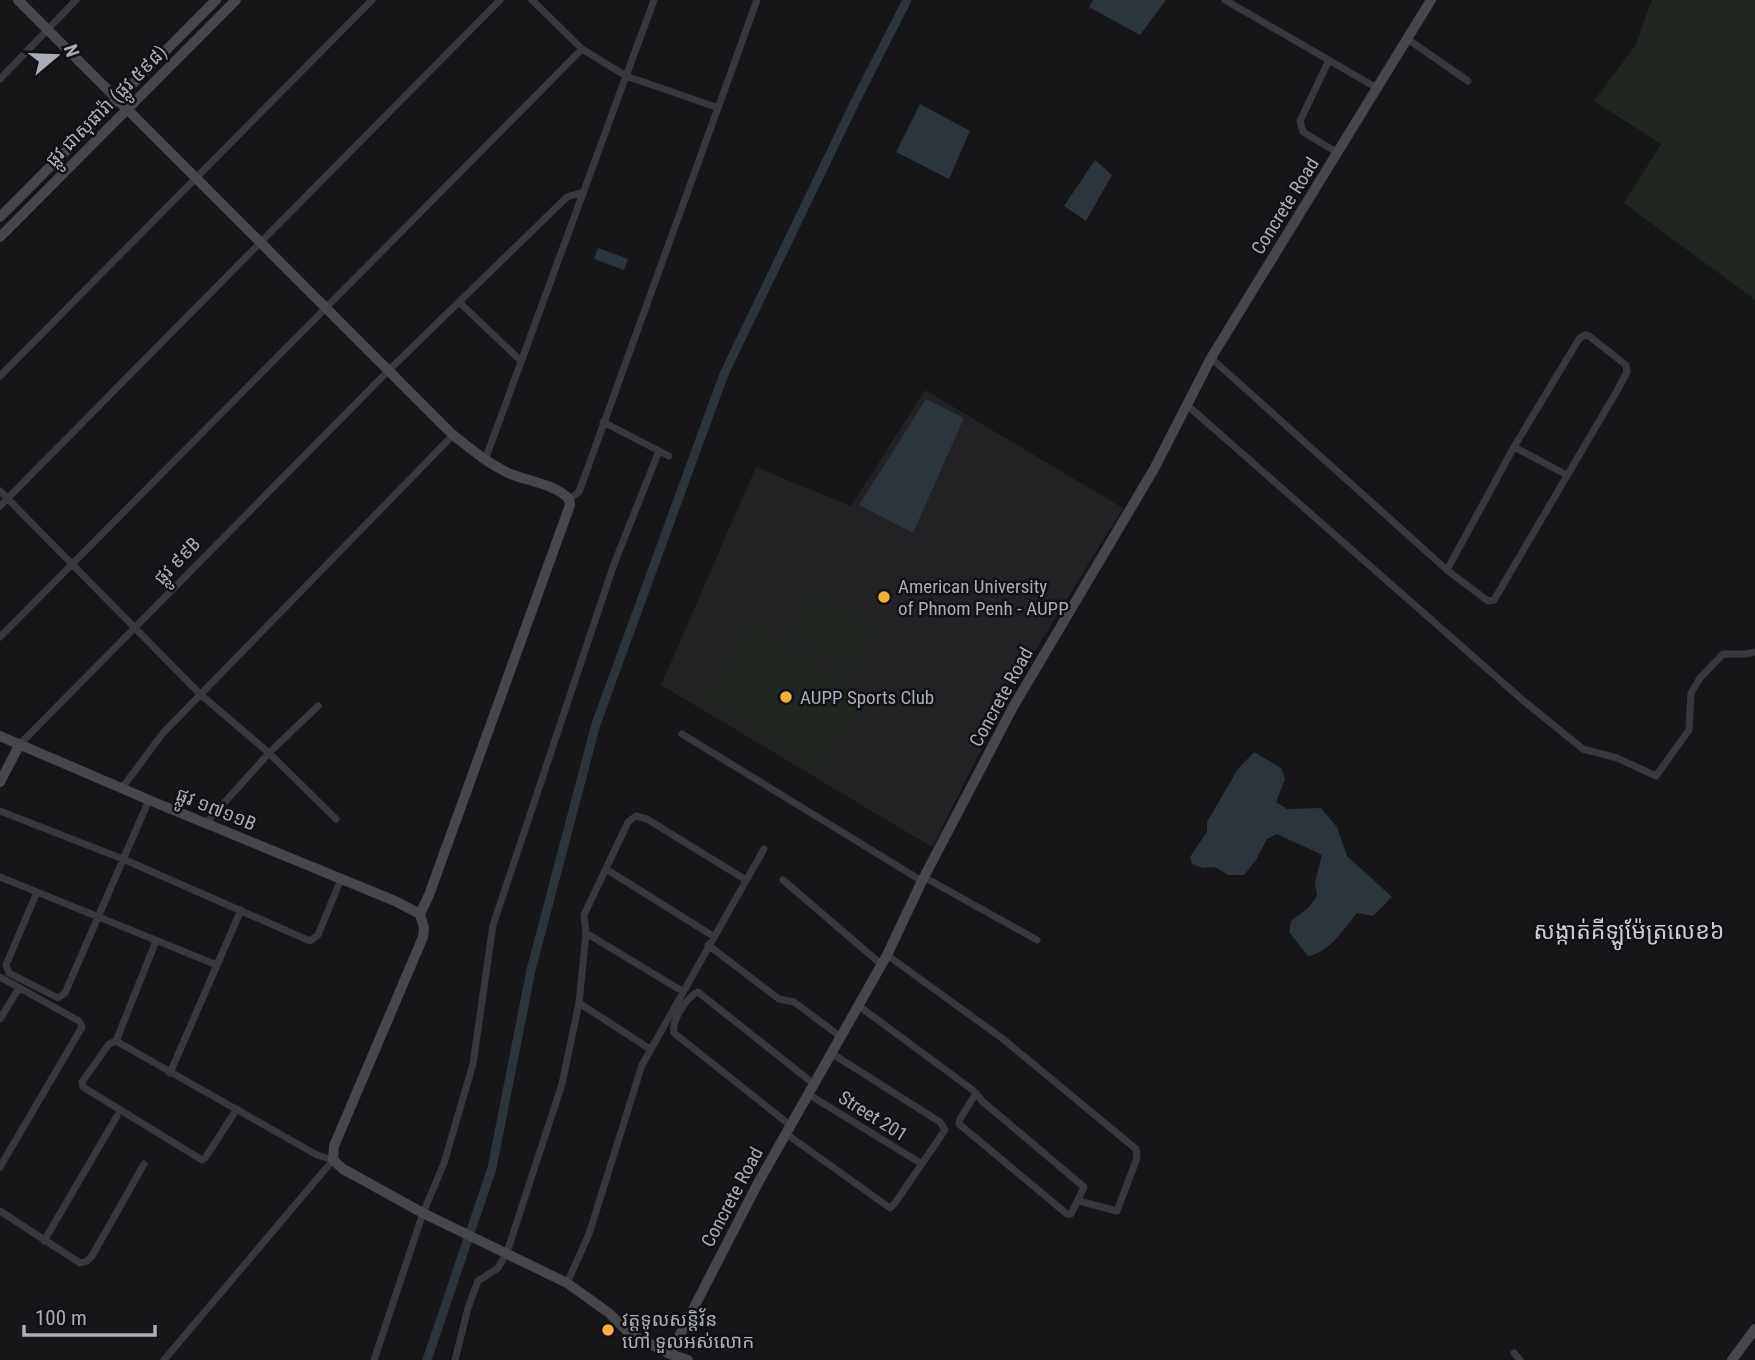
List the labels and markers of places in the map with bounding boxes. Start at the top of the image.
place label: American University of Phnom Penh - AUPP [898,575,1069,620]
marker: American University of Phnom Penh - AUPP [876,589,892,605]
place label: AUPP Sports Club [800,686,934,709]
marker: AUPP Sports Club [778,689,794,705]
place label: វត្តទូលសន្តិវ័ន ហៅ ទួលអស់លោក [622,1308,754,1353]
marker: វត្តទូលសន្តិវ័ន ហៅ ទួលអស់លោក [600,1322,616,1338]

